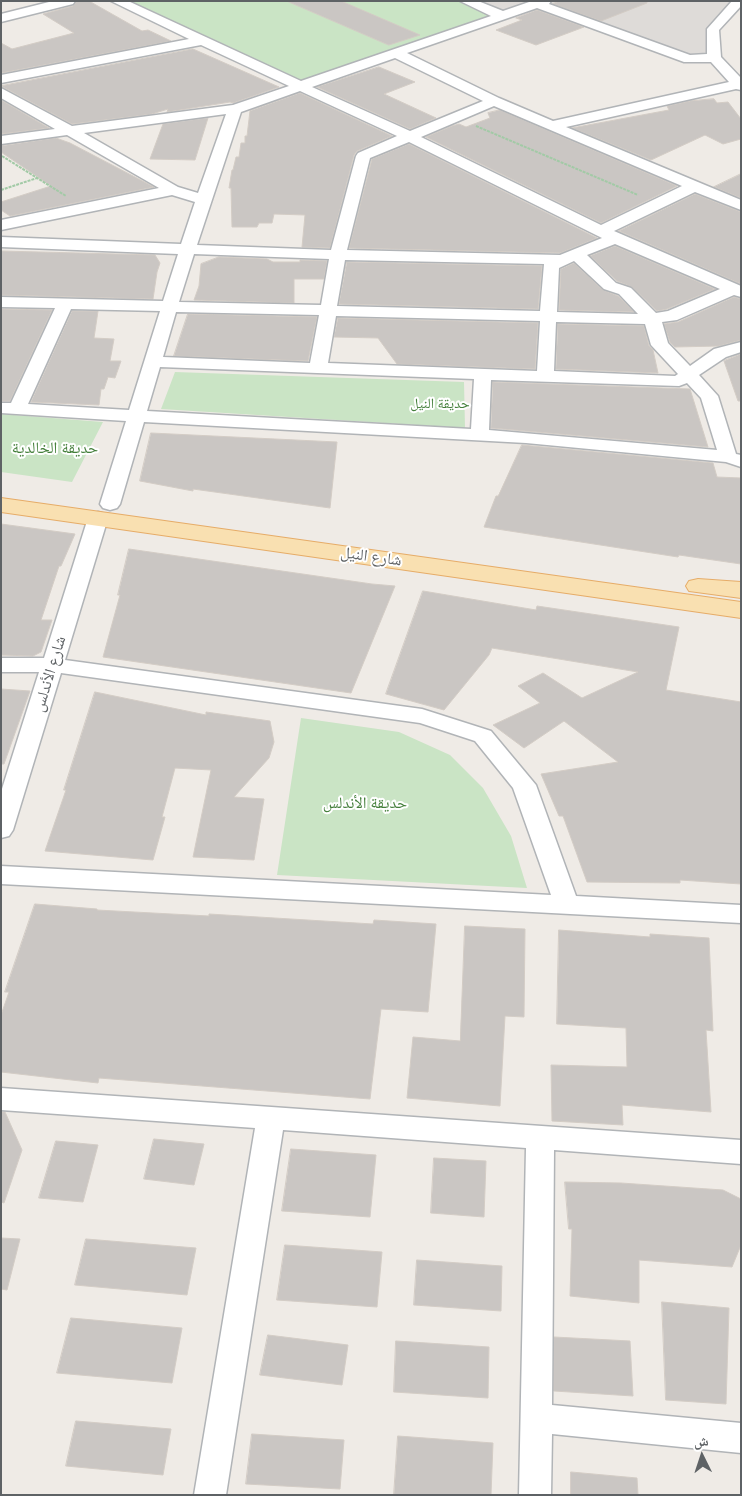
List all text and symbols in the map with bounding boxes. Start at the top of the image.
park label: حديقة النيل [410,396,470,412]
park label: حديقة الخالدية [12,439,98,459]
street label: شارع النيل [339,543,403,571]
street label: شارع الأندلس [29,634,71,714]
park label: حديقة الأندلس [323,794,407,814]
north arrow [677,1431,727,1481]
text: ش [693,1432,709,1451]

